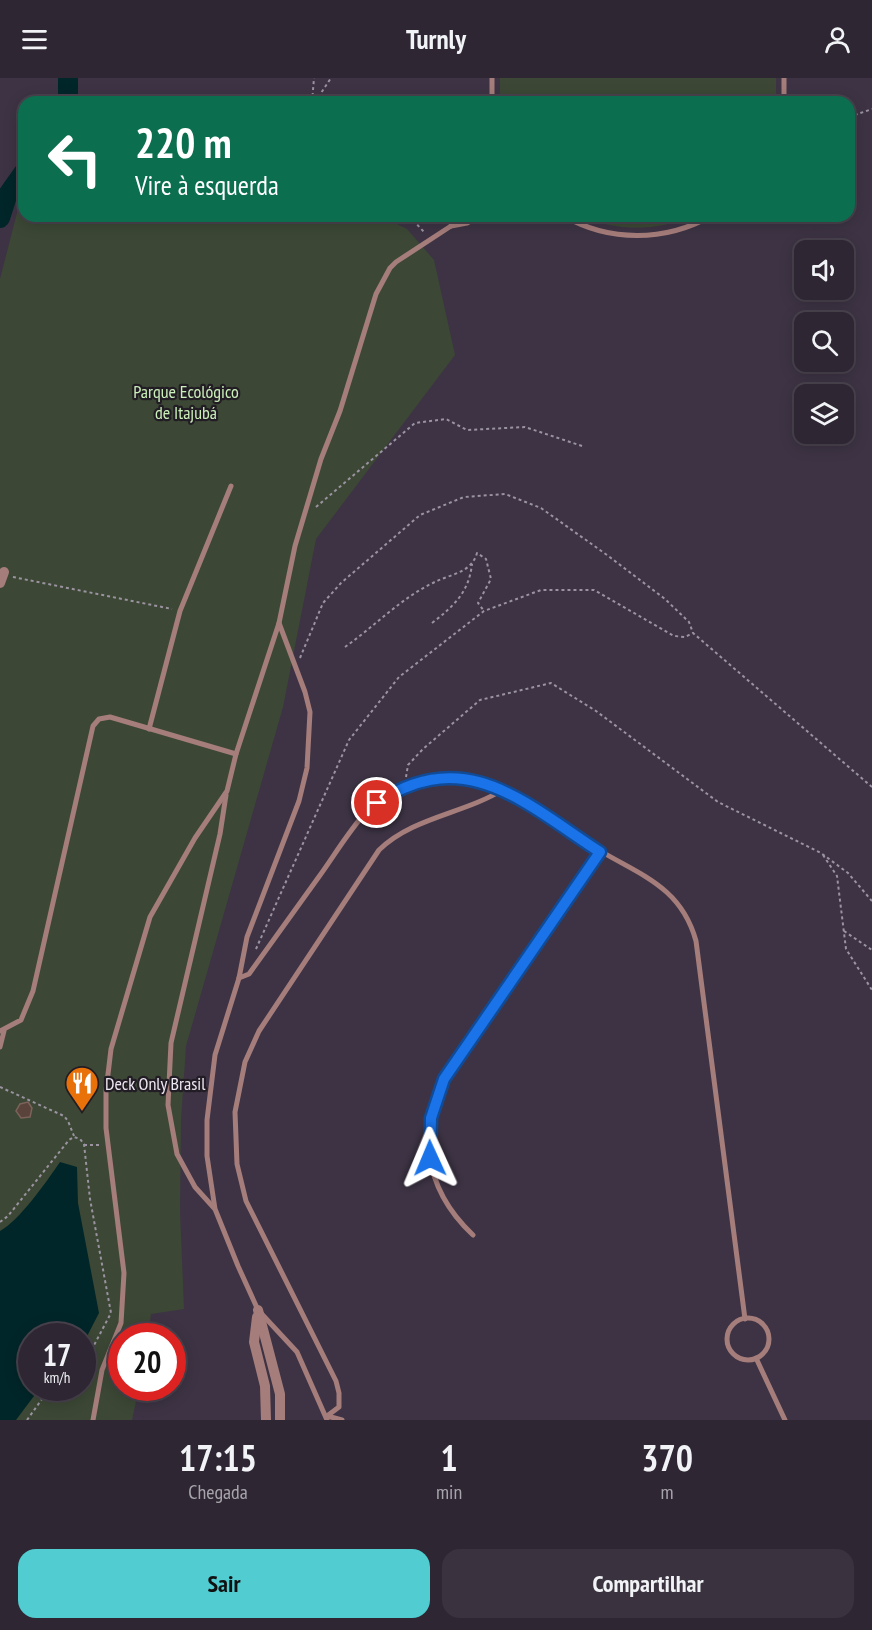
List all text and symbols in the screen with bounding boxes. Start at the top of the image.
text: Turnly [406,22,466,56]
icon: menu [18,23,51,56]
icon: person [821,23,854,56]
text: 220 m [135,115,232,170]
icon: left [36,120,114,198]
text: Vire à esquerda [135,168,279,202]
map controls [794,240,854,444]
button: sound [794,240,854,300]
button: search [794,312,854,372]
park label: Parque Ecológico de Itajubá [133,380,239,424]
button: layers [794,384,854,444]
pin [351,777,402,828]
icon: arrive [360,786,393,819]
restaurant icon: Deck Only Brasil [64,1065,100,1112]
place label: Deck Only Brasil [105,1072,206,1095]
position arrow [398,1126,462,1190]
speed limit sign: 20 [108,1323,186,1401]
text: 17 [43,1335,71,1374]
text: km/h [44,1368,70,1387]
text: 17:15 [179,1434,257,1481]
text: 1 [440,1434,458,1481]
text: 370 [641,1434,693,1481]
text: Chegada [188,1479,248,1505]
text: min [436,1479,462,1505]
text: m [661,1479,674,1505]
button: Sair [18,1549,430,1618]
button: Compartilhar [442,1549,854,1618]

